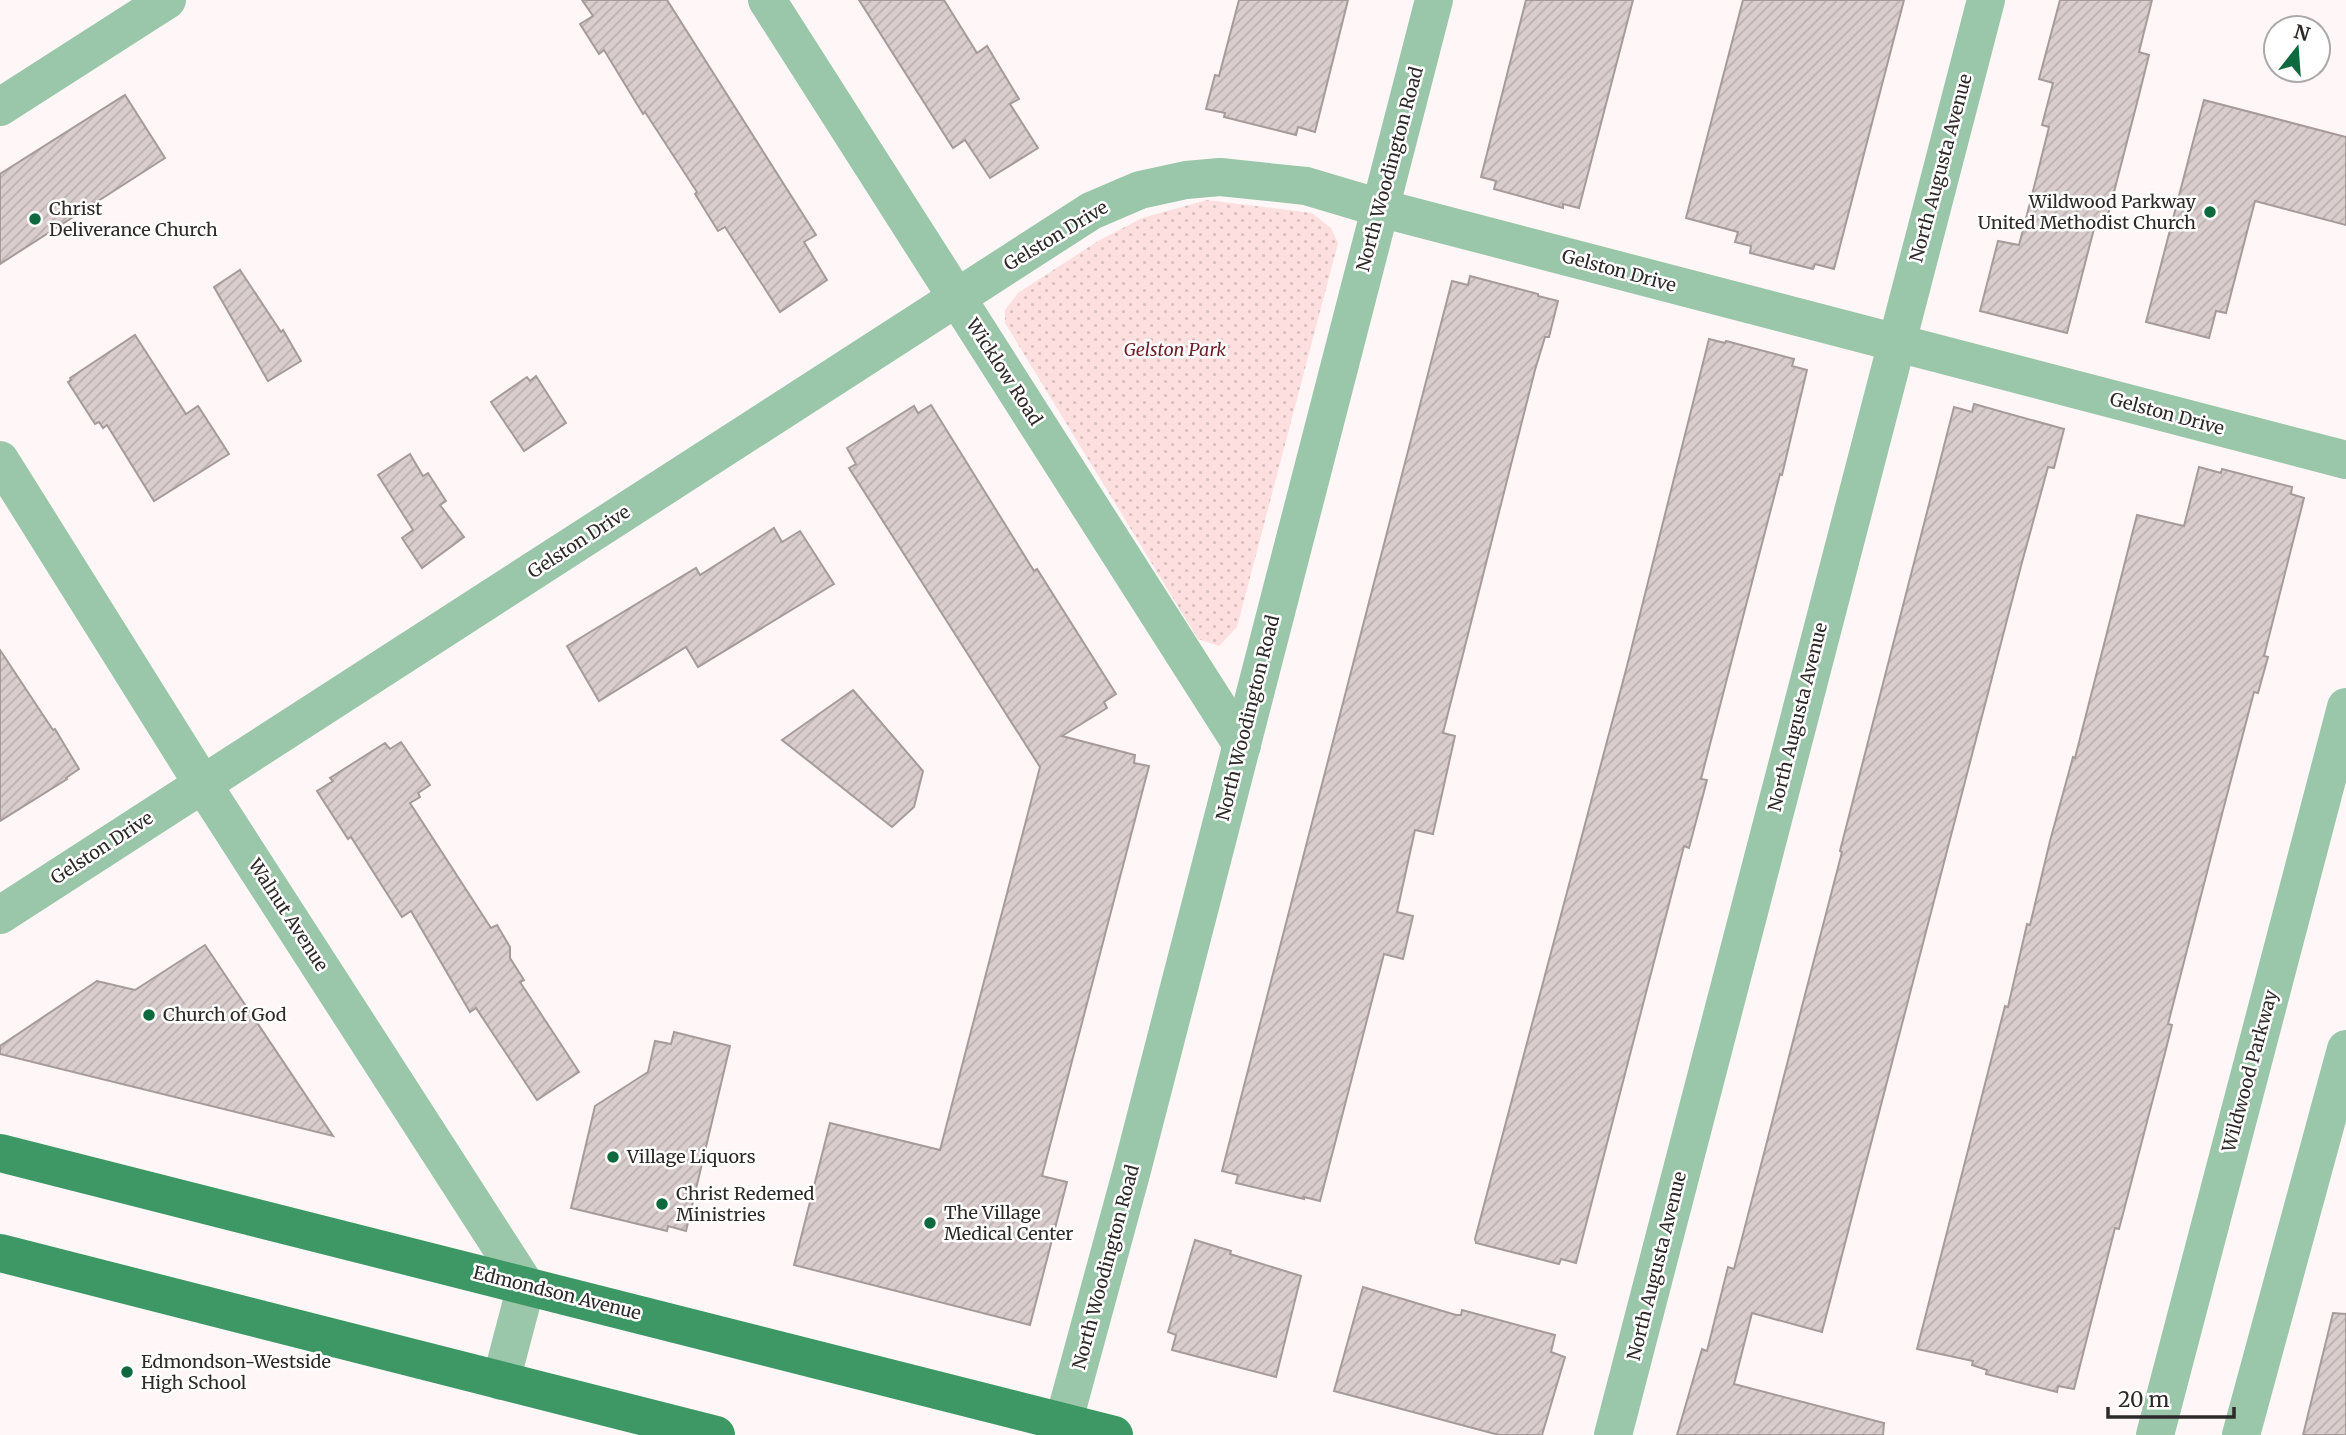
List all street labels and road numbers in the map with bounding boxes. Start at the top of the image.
street label: North Woodington Road [1351,64,1428,274]
street label: North Augusta Avenue [1904,71,1977,265]
street label: Gelston Drive [1000,195,1112,276]
street label: Gelston Drive [1559,244,1679,297]
street label: Wicklow Road [961,313,1048,430]
street label: Gelston Drive [2107,387,2227,440]
street label: Gelston Drive [523,500,634,583]
street label: North Woodington Road [1211,613,1284,823]
street label: North Augusta Avenue [1763,620,1832,814]
street label: Gelston Drive [46,806,157,889]
street label: Walnut Avenue [243,853,333,975]
street label: Wildwood Parkway [2217,987,2282,1156]
street label: North Woodington Road [1067,1162,1144,1372]
street label: North Augusta Avenue [1622,1169,1691,1363]
street label: Edmondson Avenue [471,1261,644,1325]

